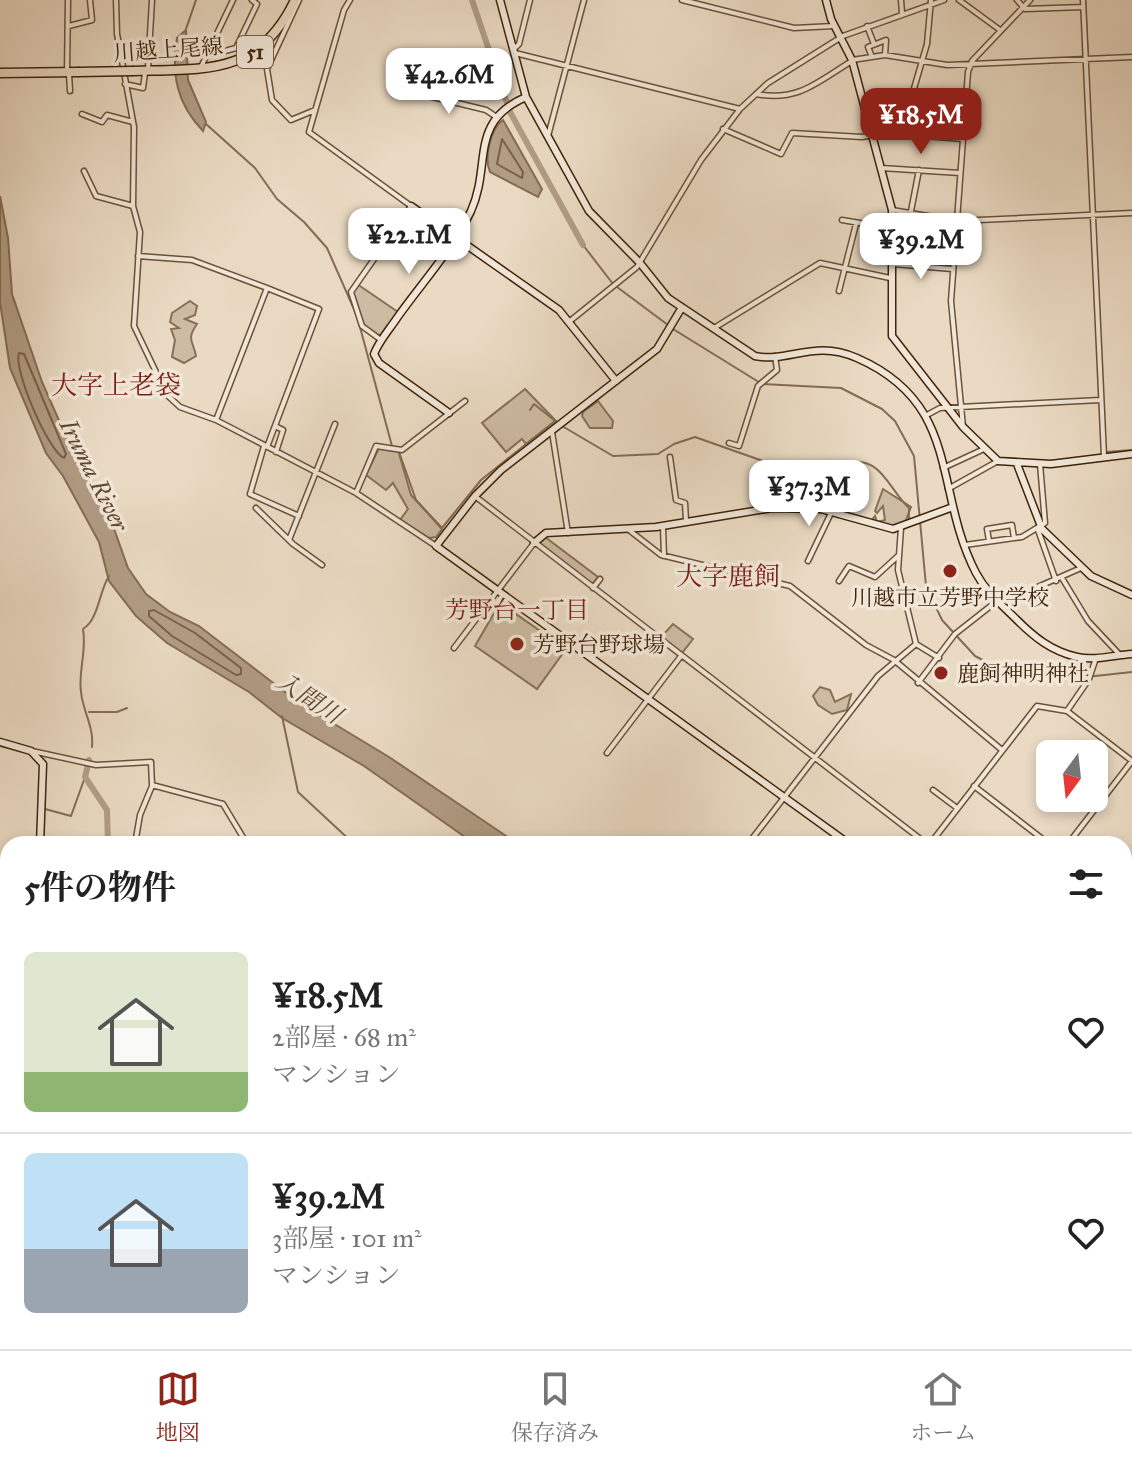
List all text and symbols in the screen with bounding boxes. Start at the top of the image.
street label: 川越上尾線 [112,32,224,67]
road number: 51 [237,36,273,68]
pin: ¥42.6M [384,48,514,116]
text: ¥42.6M [404,58,494,90]
pin: ¥18.5M [856,88,986,156]
text: ¥18.5M [878,98,964,130]
pin: ¥22.1M [344,208,474,276]
pin: ¥39.2M [856,213,986,281]
text: ¥22.1M [366,218,452,250]
text: ¥39.2M [878,223,964,255]
district label: 大字上老袋 [51,369,181,401]
water label: Iruma River [52,413,136,538]
pin: ¥37.3M [744,460,874,528]
text: ¥37.3M [767,470,851,502]
district label: 大字鹿飼 [676,560,780,592]
marker: 川越市立芳野中学校 [941,562,959,580]
place label: 川越市立芳野中学校 [851,584,1049,611]
district label: 芳野台一丁目 [445,595,589,625]
place label: 芳野台野球場 [533,631,665,658]
marker: 芳野台野球場 [508,635,526,653]
place label: 鹿飼神明神社 [957,660,1089,687]
marker: 鹿飼神明神社 [932,664,950,682]
water label: 入間川 [271,666,350,732]
north arrow [1036,740,1108,812]
map controls [1036,740,1108,812]
icon: filters [1064,862,1108,906]
text: 5件の物件 [24,867,176,908]
text: ¥18.5M [272,975,383,1016]
icon: home [88,984,184,1080]
icon: heart [1064,1010,1108,1054]
text: 2部屋 · 68 m² [272,1021,416,1053]
text: マンション [272,1058,401,1090]
text: ¥39.2M [272,1176,385,1217]
icon: home [88,1185,184,1281]
icon: heart [1064,1211,1108,1255]
text: 3部屋 · 101 m² [272,1222,422,1254]
text: マンション [272,1259,401,1291]
tab: 地図 [156,1367,200,1446]
tab: 保存済み [511,1367,599,1446]
tab: ホーム [910,1367,976,1446]

